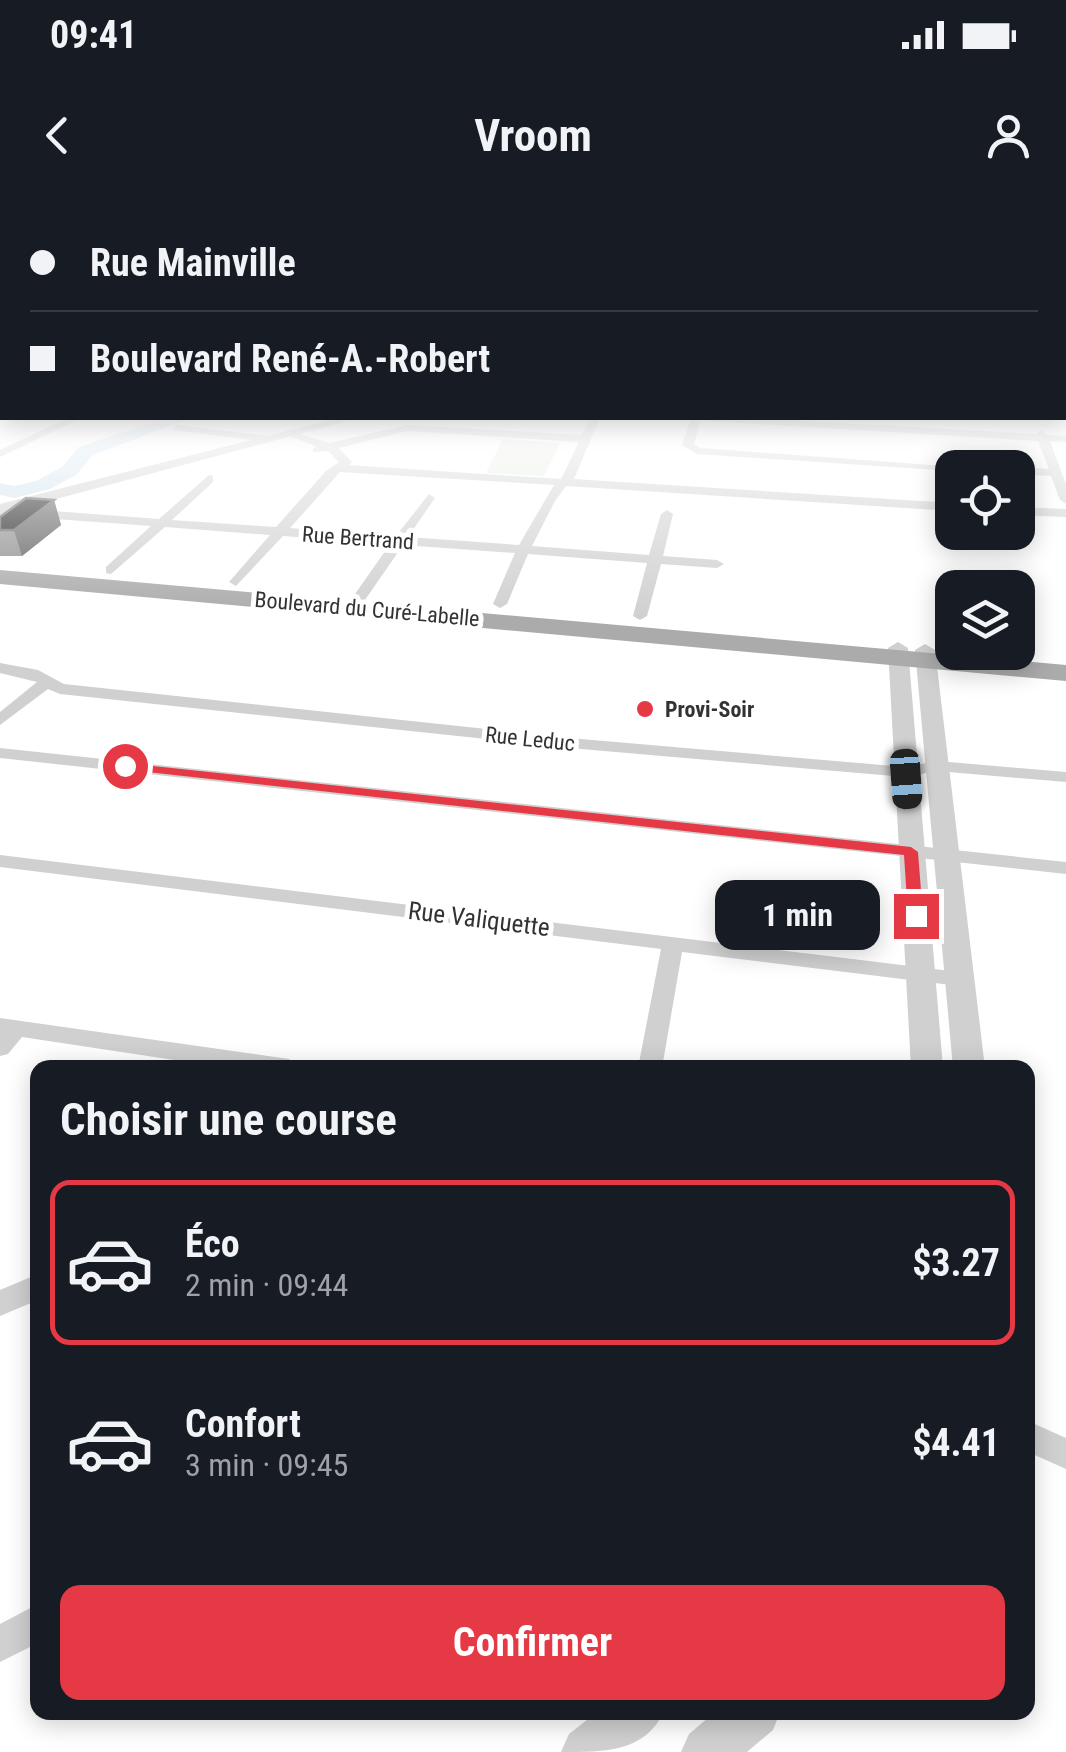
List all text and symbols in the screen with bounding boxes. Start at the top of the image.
text: 09:41 [50,13,137,57]
icon: back [30,108,85,163]
icon: person [981,108,1036,163]
text: Vroom [474,109,592,162]
text: Rue Mainville [90,241,296,285]
text: Boulevard René-A.-Robert [90,337,490,381]
map controls [935,450,1035,670]
button: locate [935,450,1035,550]
street label: Rue Bertrand [301,522,415,554]
button: layers [935,570,1035,670]
street label: Boulevard du Curé-Labelle [253,587,481,631]
place label: Provi-Soir [665,697,754,722]
marker: Provi-Soir [634,698,656,720]
street label: Rue Leduc [484,722,576,756]
route start [103,744,148,789]
car [889,748,923,810]
callout: 1 min [716,881,881,951]
route end [894,894,939,939]
street label: Rue Valiquette [406,896,552,942]
text: 1 min [762,896,833,934]
text: Choisir une course [60,1093,397,1146]
icon: car [65,1218,155,1308]
text: Éco [185,1222,240,1266]
text: $3.27 [912,1241,1000,1285]
text: 2 min · 09:44 [185,1266,348,1304]
icon: car [65,1398,155,1488]
text: Confort [185,1402,301,1446]
text: $4.41 [912,1421,1000,1465]
text: 3 min · 09:45 [185,1446,348,1484]
button: Confirmer [60,1585,1005,1700]

